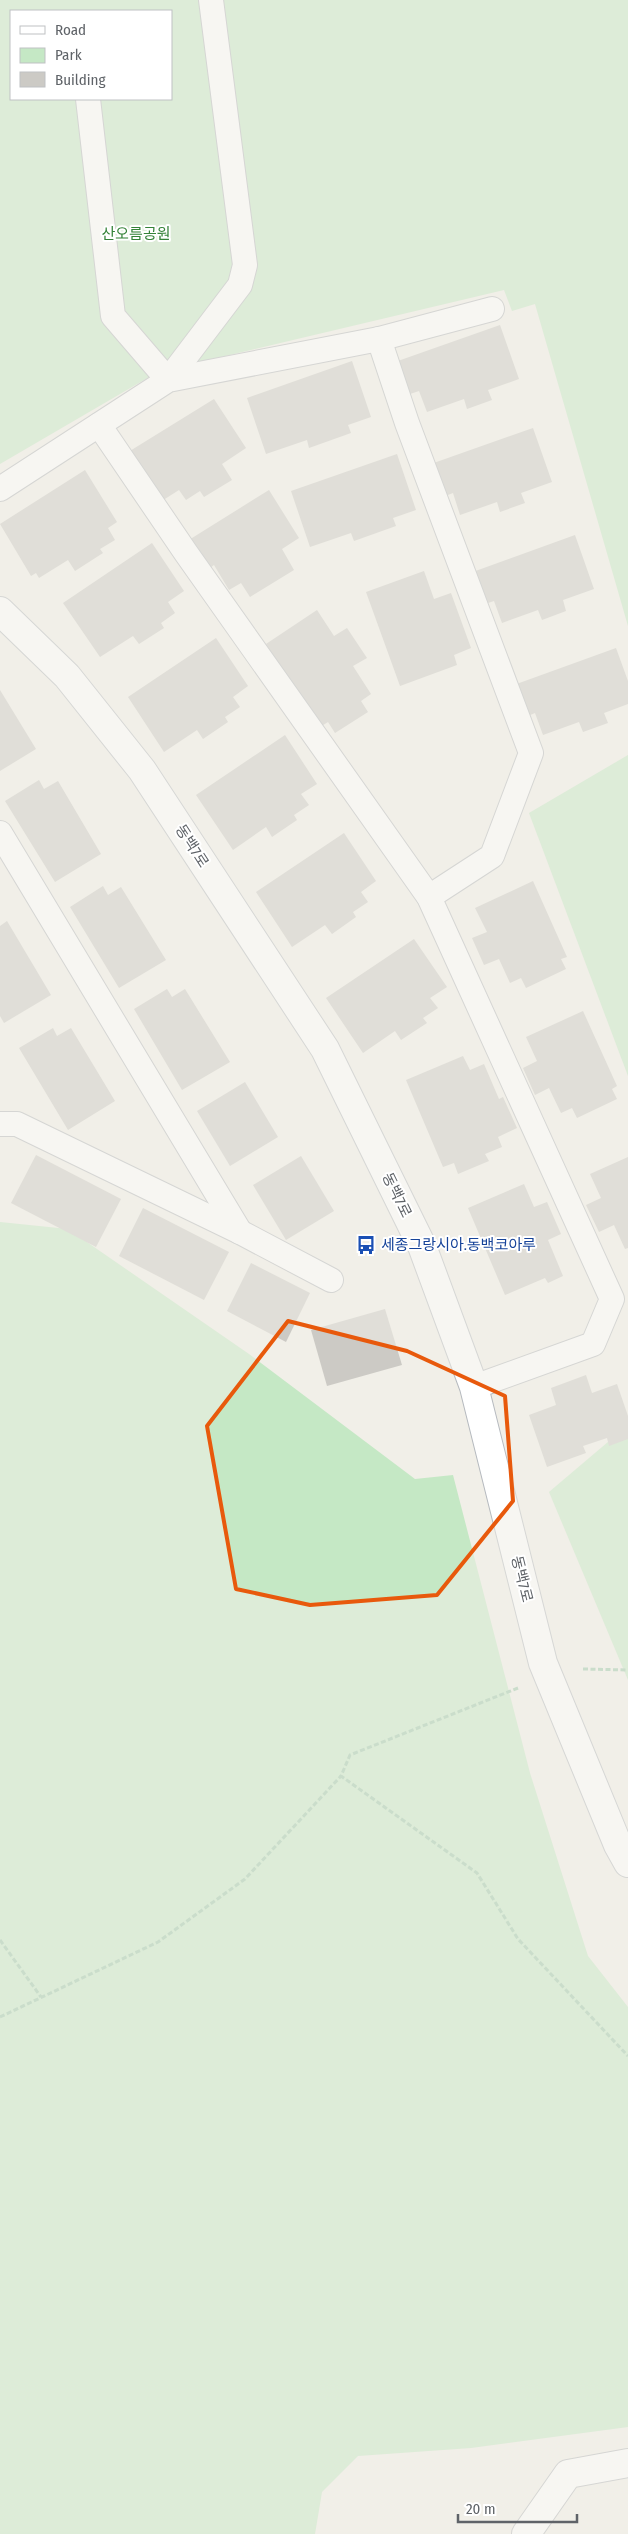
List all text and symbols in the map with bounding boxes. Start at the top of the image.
legend [10,10,172,100]
text: Road [55,21,86,39]
text: Park [55,46,82,64]
text: Building [55,71,106,89]
park label: 산오름공원 [101,225,171,243]
street label: 동백7로 [172,821,212,871]
street label: 동백7로 [379,1170,415,1220]
bus stop icon: 세종그랑시아.동백코아루 [355,1234,377,1256]
place label: 세종그랑시아.동백코아루 [381,1236,536,1254]
street label: 동백7로 [508,1554,536,1604]
scale bar [458,2492,577,2524]
text: 20 m [466,2500,496,2518]

